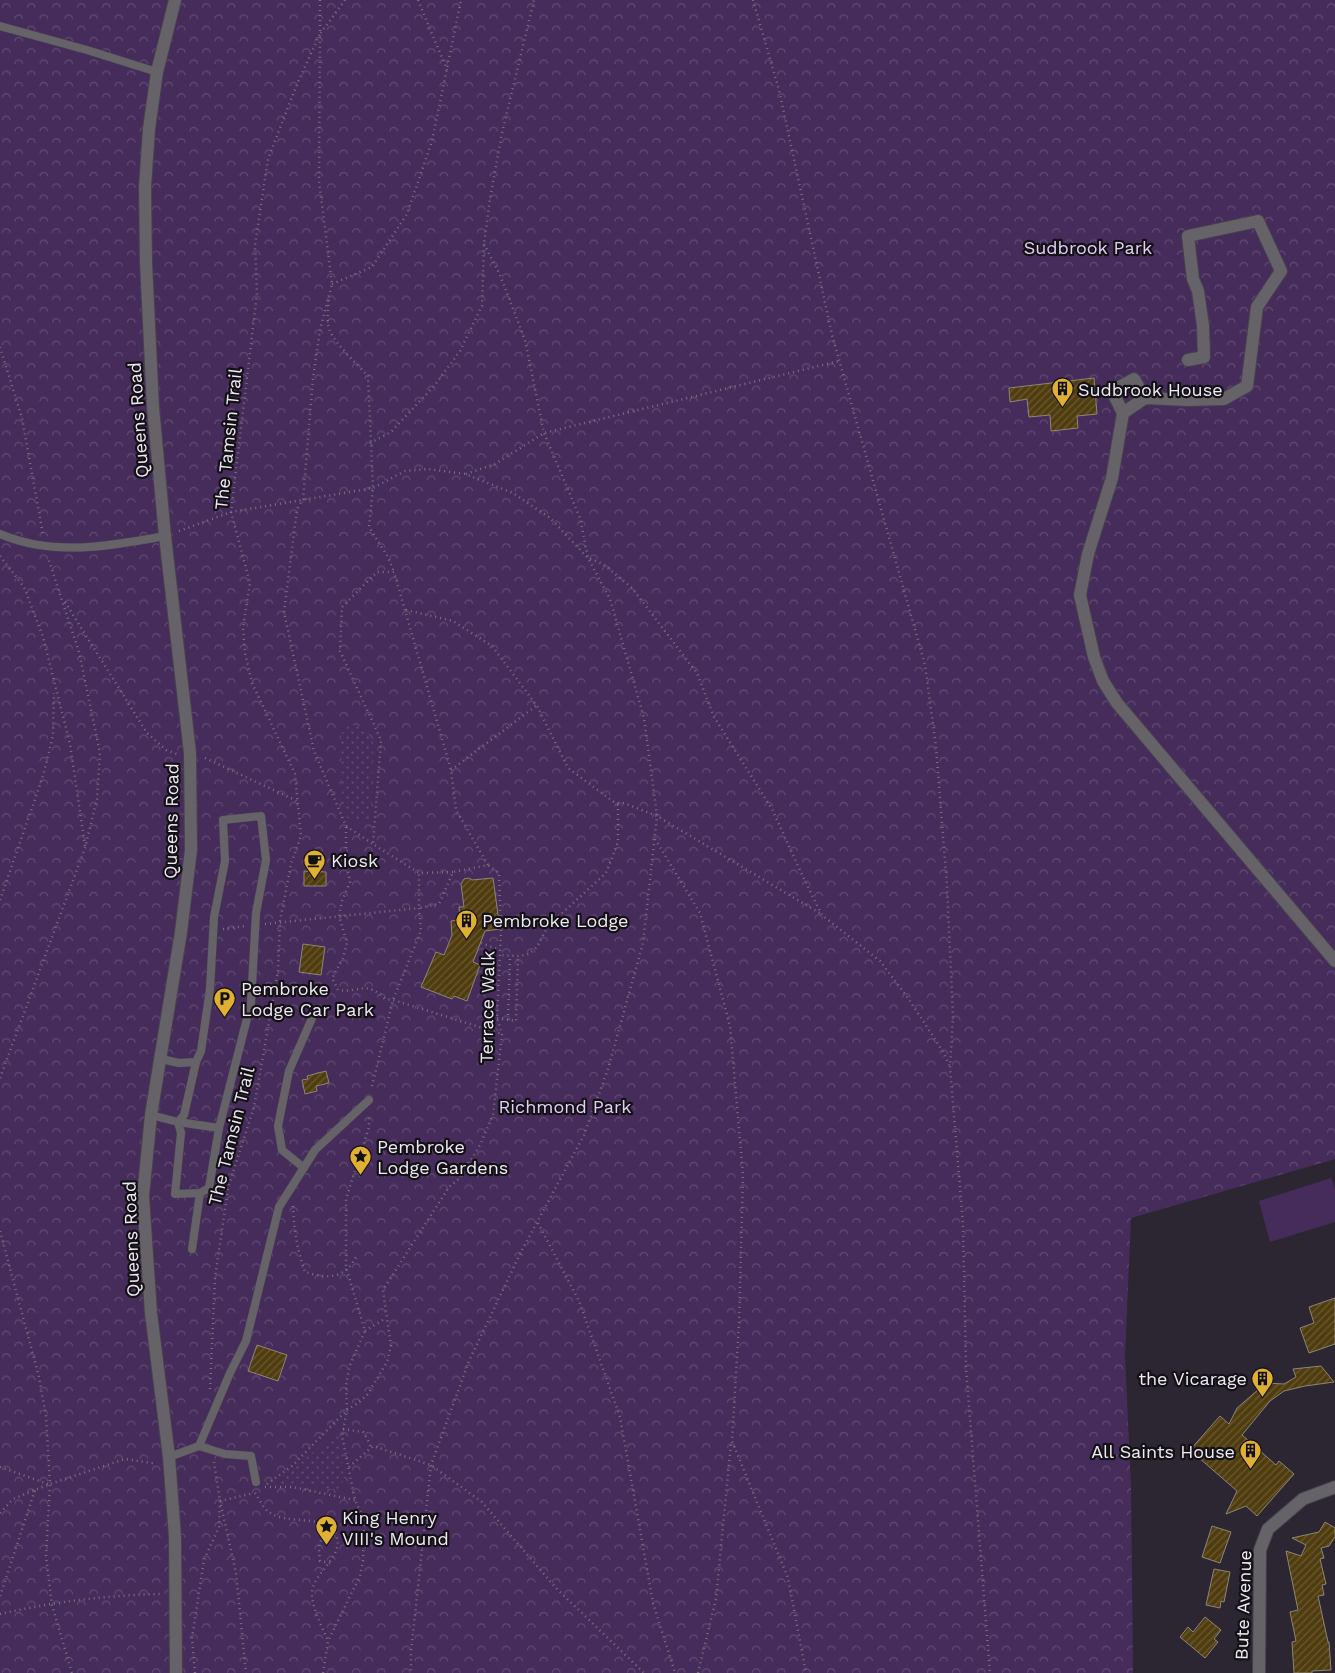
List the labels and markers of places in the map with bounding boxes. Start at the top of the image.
building icon: Sudbrook House [1050,377,1074,408]
place label: Sudbrook House [1078,379,1223,400]
cafe icon: Kiosk [303,848,327,879]
place label: Kiosk [331,850,378,871]
building icon: Pembroke Lodge [454,908,478,939]
place label: Pembroke Lodge [482,910,628,931]
place label: Pembroke Lodge Car Park [241,978,374,1020]
parking icon: Pembroke Lodge Car Park [213,986,237,1017]
place label: Pembroke Lodge Gardens [377,1136,508,1178]
place icon: Pembroke Lodge Gardens [349,1144,373,1175]
building icon: the Vicarage [1251,1366,1275,1397]
place label: the Vicarage [1138,1368,1247,1389]
building icon: All Saints House [1239,1439,1263,1470]
place label: All Saints House [1091,1441,1235,1462]
place label: King Henry VIII's Mound [342,1507,449,1549]
place icon: King Henry VIII's Mound [314,1515,338,1546]

